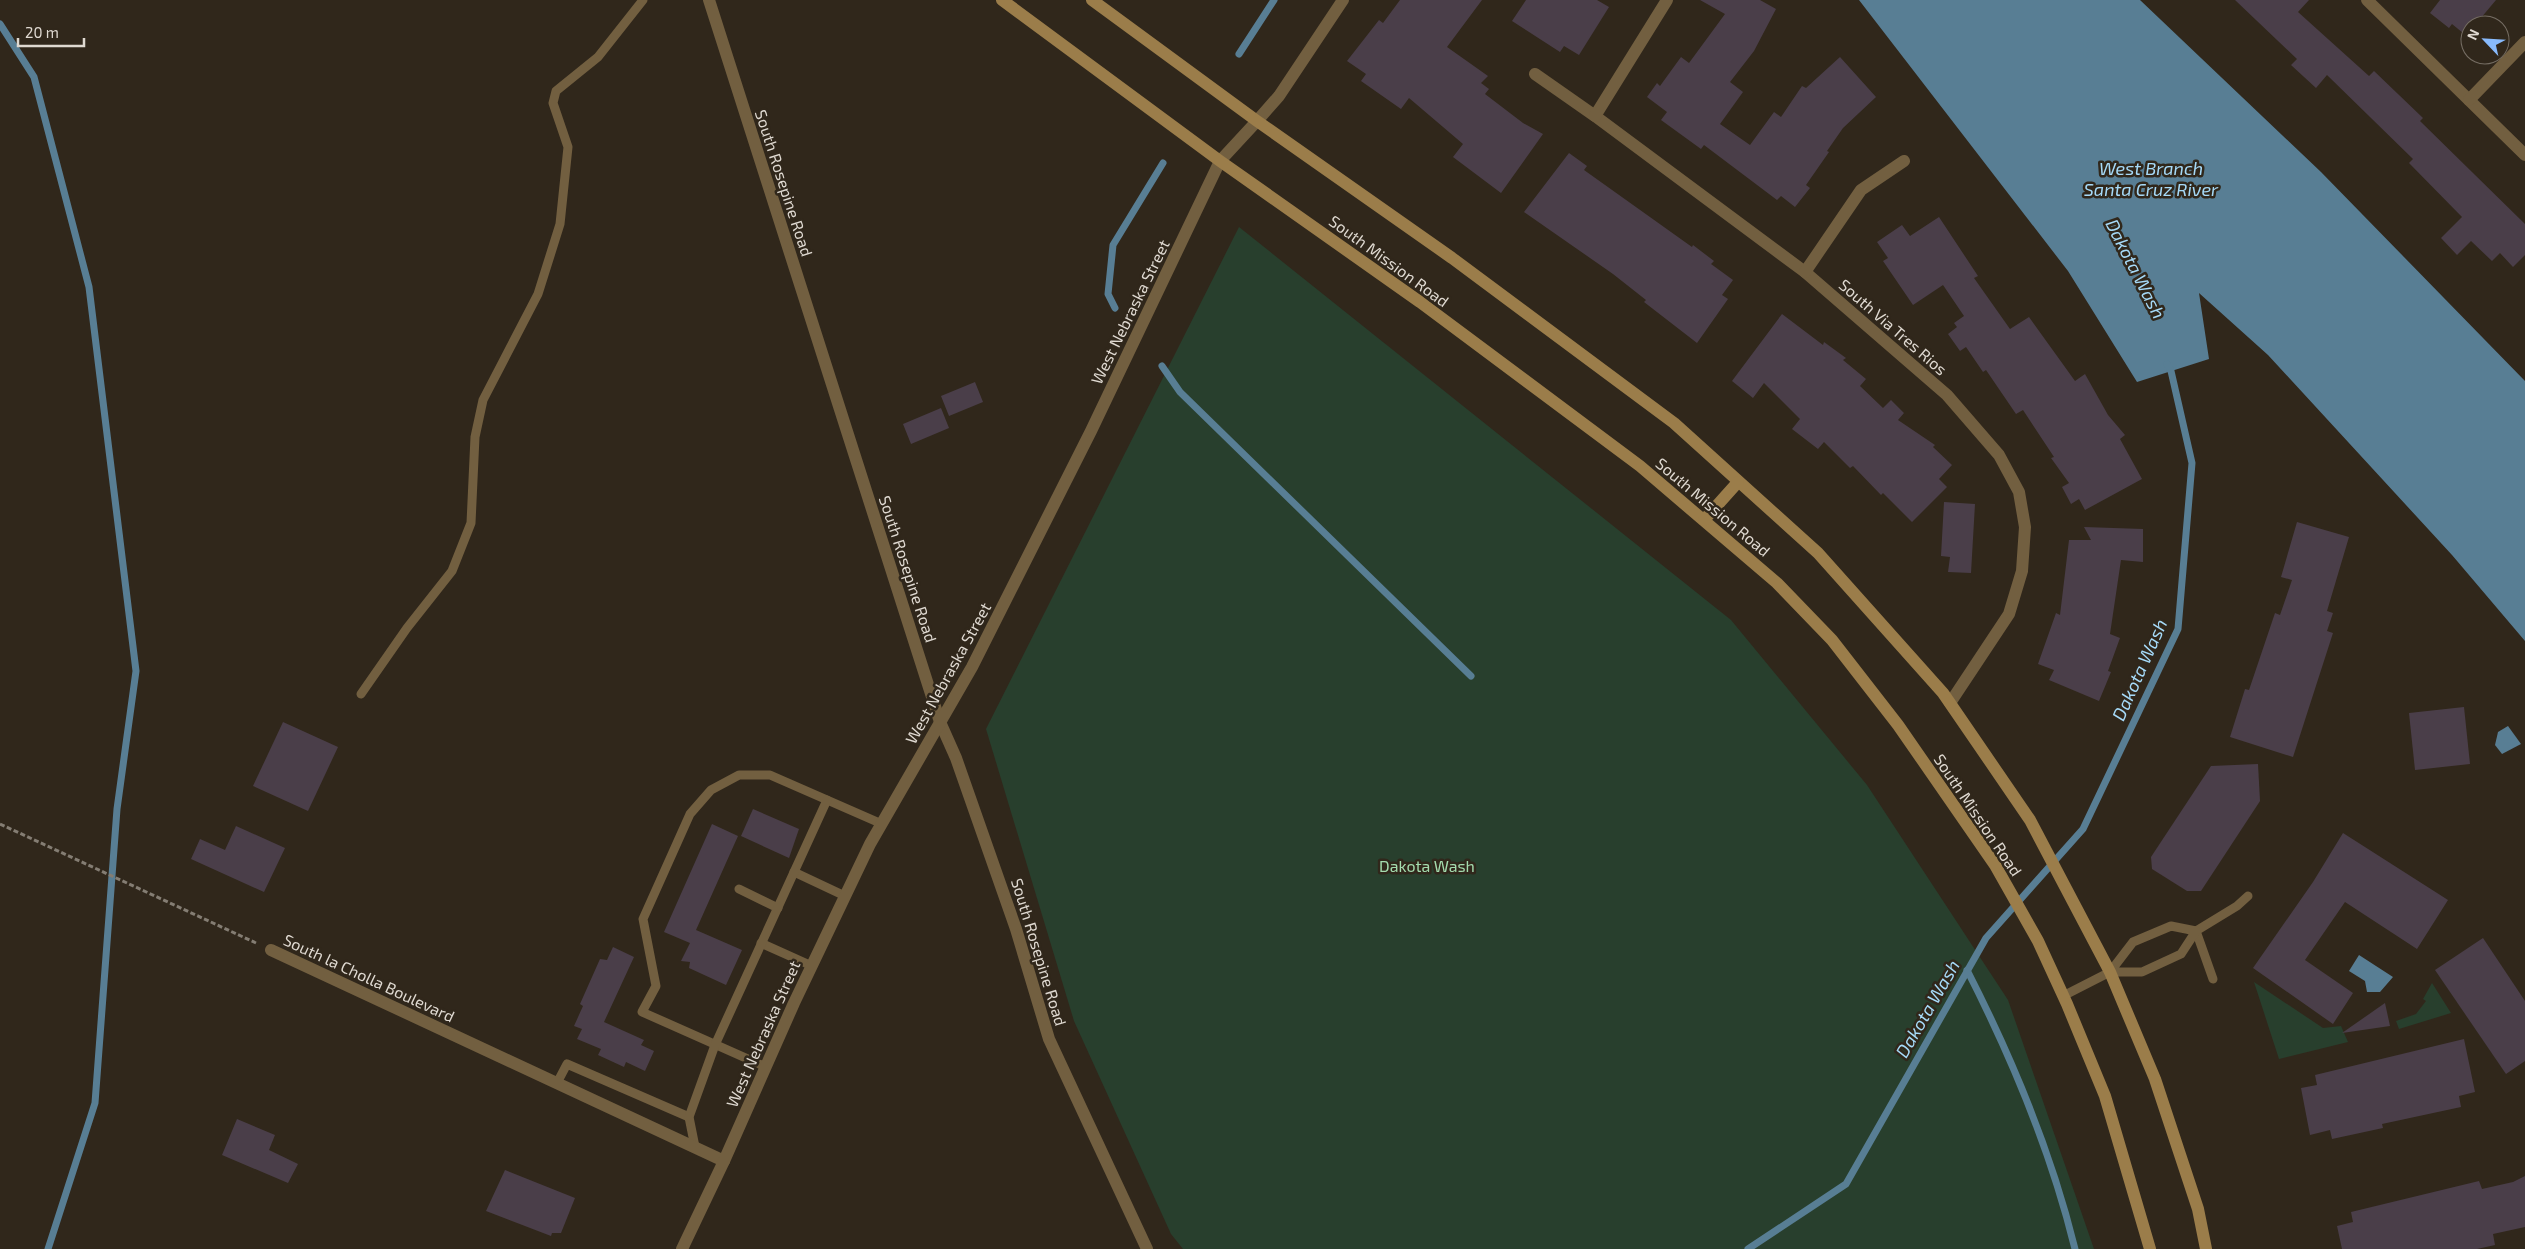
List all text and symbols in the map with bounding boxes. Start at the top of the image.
scale bar [18,15,84,47]
north arrow [2460,15,2510,65]
text: 20 m [25,23,59,41]
text: N [2463,26,2483,42]
street label: South Rosepine Road [752,107,817,259]
water label: West Branch Santa Cruz River [2084,157,2219,200]
street label: South Mission Road [1326,211,1453,310]
water label: Dakota Wash [2101,215,2170,322]
street label: West Nebraska Street [1086,236,1173,387]
street label: South Via Tres Rios [1835,275,1951,379]
street label: South Mission Road [1652,453,1774,560]
street label: South Rosepine Road [876,493,941,645]
street label: West Nebraska Street [901,599,994,747]
water label: Dakota Wash [2107,615,2171,724]
street label: South Mission Road [1931,750,2026,879]
park label: Dakota Wash [1379,856,1475,875]
street label: South Rosepine Road [1008,876,1071,1028]
street label: South la Cholla Boulevard [281,929,458,1026]
water label: Dakota Wash [1890,956,1964,1061]
street label: West Nebraska Street [722,958,803,1110]

